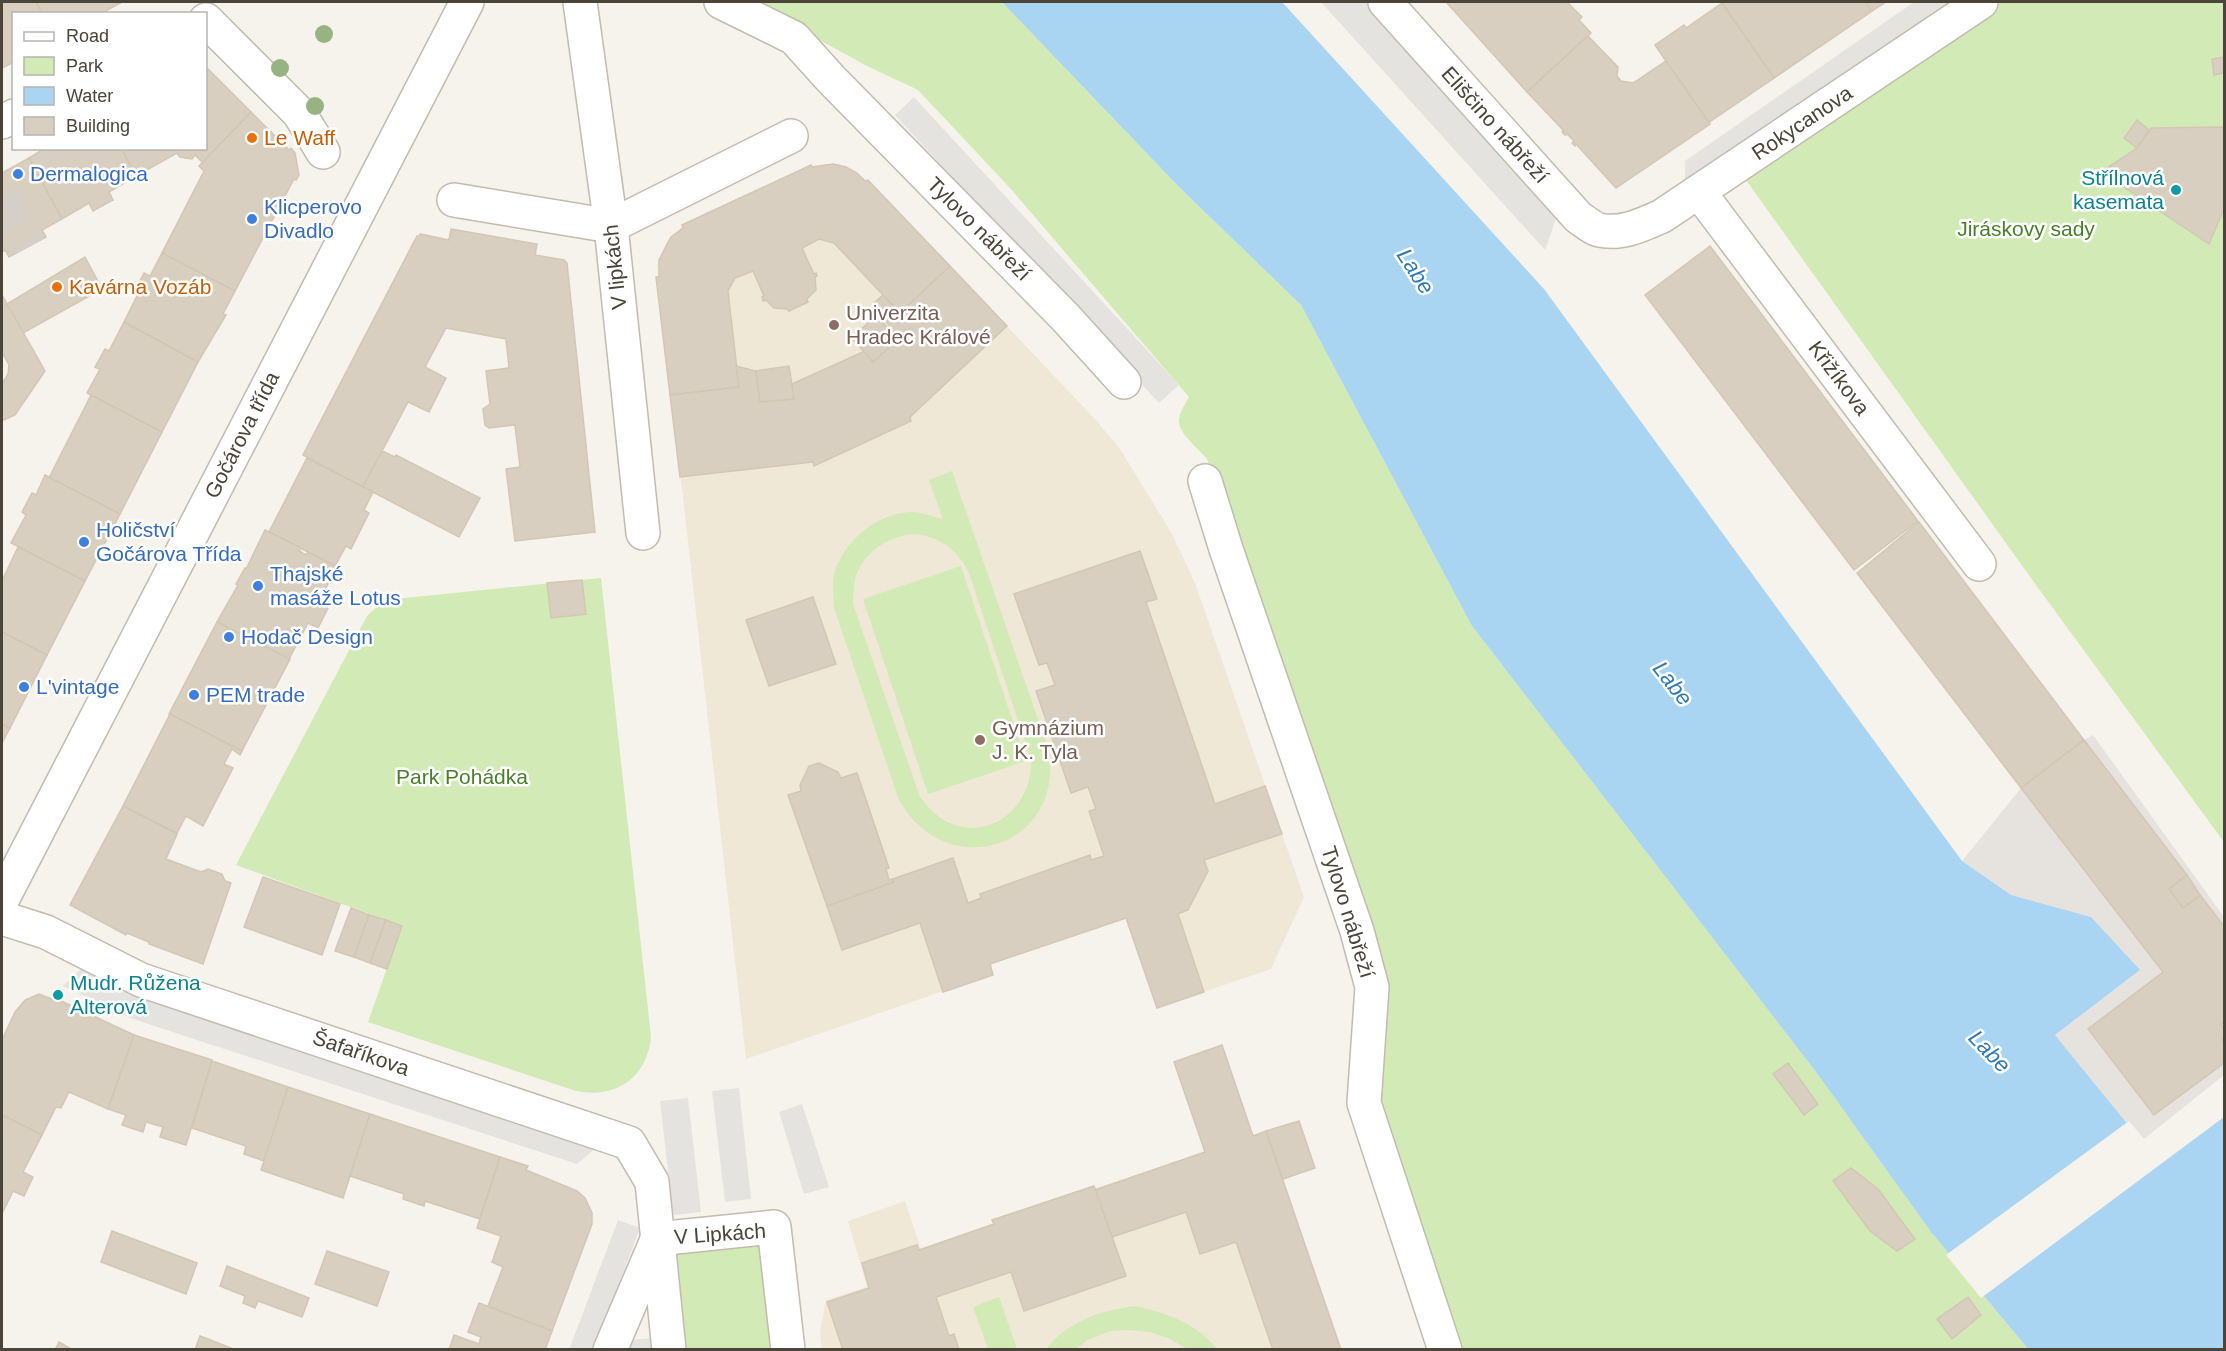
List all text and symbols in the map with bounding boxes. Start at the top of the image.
legend [12,12,207,150]
text: Road [66,26,109,46]
text: Park [66,56,104,76]
street label: Eliščino nábřeží [1437,62,1554,188]
street label: Rokycanova [1747,81,1856,164]
text: Water [66,86,113,106]
text: Building [66,116,130,136]
place label: Le Waff [264,126,335,149]
marker: Le Waff [245,131,259,145]
place label: Dermalogica [30,162,148,185]
place label: Střílnová kasemata [2073,166,2164,213]
marker: Dermalogica [11,167,25,181]
street label: Tylovo nábřeží [923,172,1036,285]
marker: Střílnová kasemata [2169,183,2183,197]
place label: Klicperovo Divadlo [264,195,362,242]
marker: Klicperovo Divadlo [245,212,259,226]
park label: Jiráskovy sady [1957,217,2095,240]
street label: V lipkách [599,223,630,311]
water label: Labe [1392,244,1439,299]
place label: Kavárna Vozáb [69,275,211,298]
marker: Kavárna Vozáb [50,280,64,294]
place label: Univerzita Hradec Králové [846,301,991,348]
marker: Univerzita Hradec Králové [827,318,841,332]
street label: Křižíkova [1804,336,1875,419]
street label: Gočárova třída [200,367,283,502]
place label: Holičství Gočárova Třída [96,518,242,565]
marker: Holičství Gočárova Třída [77,535,91,549]
place label: Thajské masáže Lotus [270,562,401,609]
marker: Thajské masáže Lotus [251,579,265,593]
place label: Hodač Design [241,625,373,648]
marker: Hodač Design [222,630,236,644]
water label: Labe [1648,656,1698,710]
place label: L'vintage [36,675,119,698]
marker: L'vintage [17,680,31,694]
place label: PEM trade [206,683,305,706]
marker: PEM trade [187,688,201,702]
place label: Gymnázium J. K. Tyla [992,716,1104,763]
marker: Gymnázium J. K. Tyla [973,733,987,747]
park label: Park Pohádka [396,765,528,788]
street label: Tylovo nábřeží [1318,843,1379,981]
place label: Mudr. Růžena Alterová [70,971,201,1018]
marker: Mudr. Růžena Alterová [51,988,65,1002]
street label: Šafaříkova [310,1025,413,1080]
water label: Labe [1964,1025,2016,1078]
street label: V Lipkách [673,1219,767,1248]

